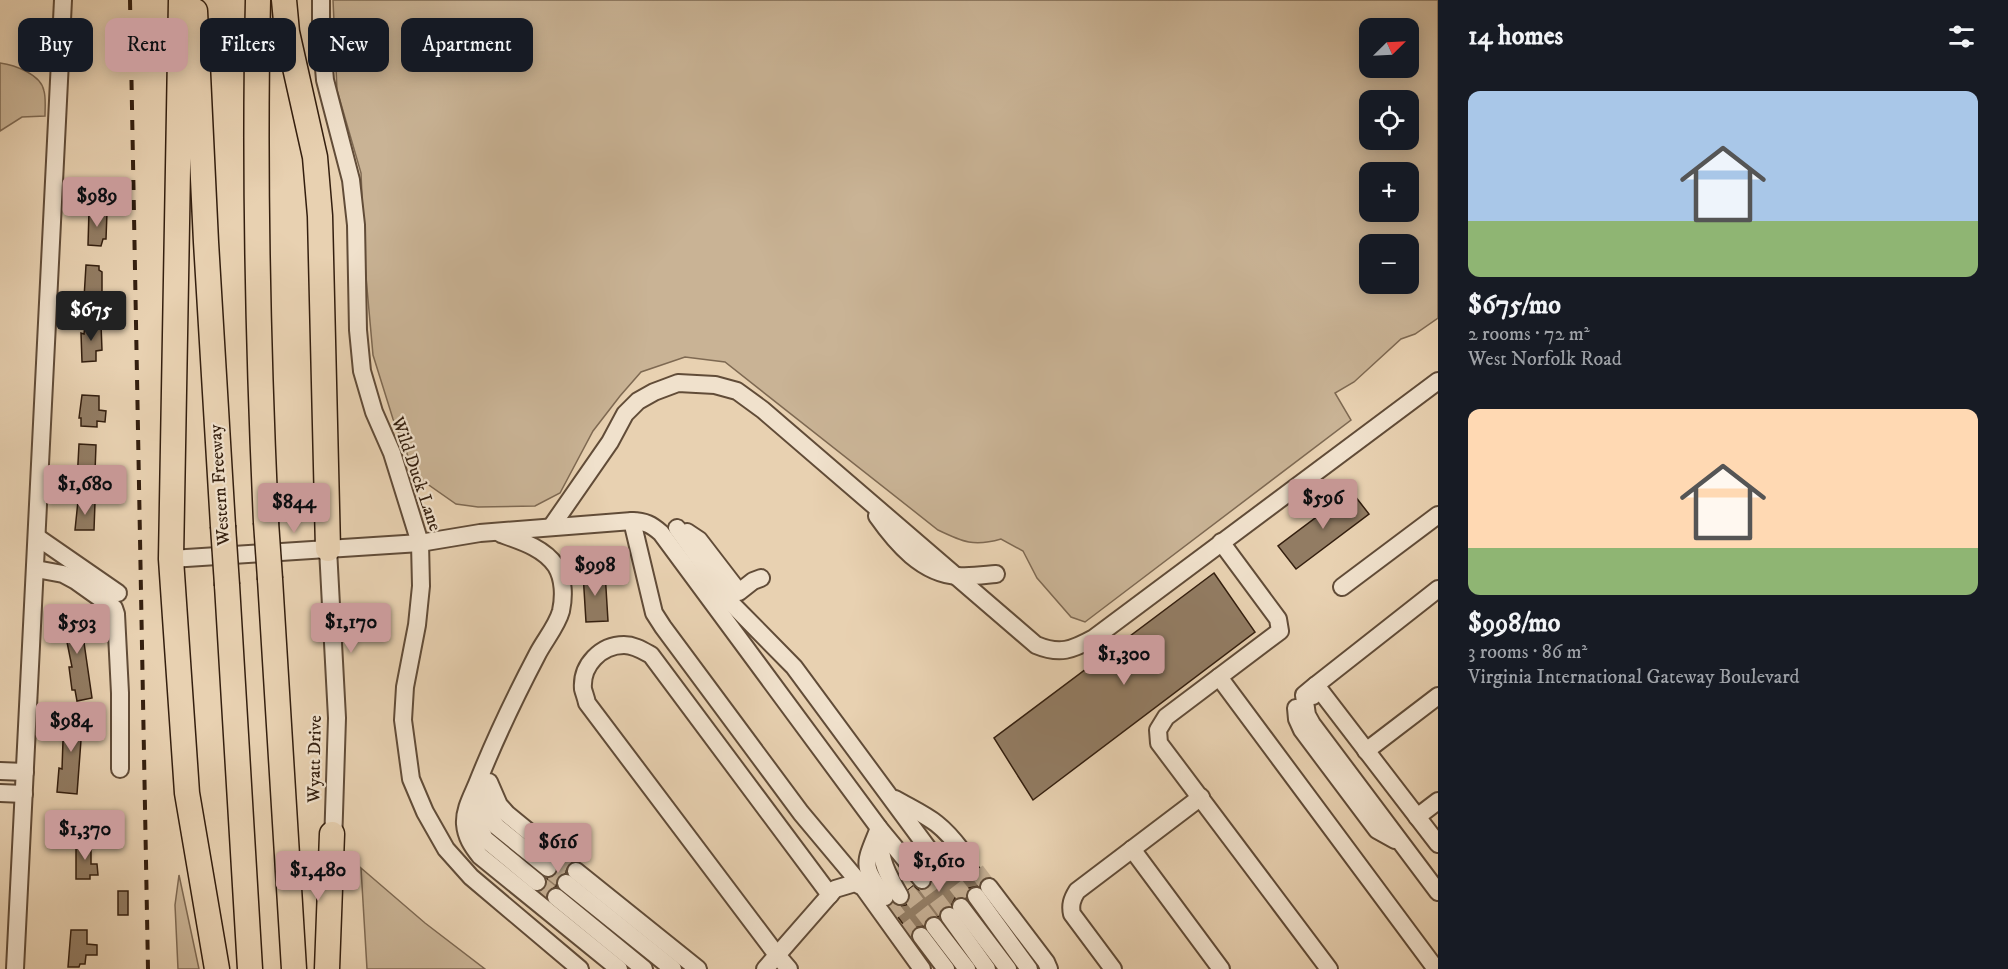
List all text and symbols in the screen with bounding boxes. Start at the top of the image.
chip: Buy [18,18,93,72]
chip: Rent [105,18,188,72]
chip: Filters [200,18,296,72]
chip: New [308,18,389,72]
chip: Apartment [401,18,533,72]
north arrow [1359,18,1419,78]
map controls [1359,18,1419,294]
text: 14 homes [1468,20,1563,53]
icon: filters [1945,20,1978,53]
button: locate [1359,90,1419,150]
icon: home [1669,130,1777,238]
button: + [1359,162,1419,222]
pin: $989 [61,177,133,228]
text: $989 [77,184,117,209]
button: − [1359,234,1419,294]
text: $675/mo [1468,289,1561,322]
pin: $675 [55,291,127,342]
text: $675 [70,298,112,323]
text: 2 rooms · 72 m² [1468,322,1590,347]
text: West Norfolk Road [1468,347,1622,372]
street label: Wild Duck Lane [386,413,446,534]
street label: Western Freeway [205,423,235,547]
icon: home [1669,448,1777,556]
pin: $1,680 [36,465,134,516]
text: $1,680 [58,472,112,497]
pin: $596 [1287,479,1359,530]
pin: $844 [258,483,330,534]
text: $596 [1302,486,1344,511]
text: $844 [272,490,316,515]
pin: $998 [559,546,631,597]
text: $998 [575,553,615,578]
pin: $1,170 [302,603,400,654]
pin: $593 [41,604,113,655]
text: $998/mo [1468,607,1560,640]
text: $1,170 [325,610,377,635]
text: $593 [58,611,96,636]
pin: $1,300 [1075,635,1173,686]
text: 3 rooms · 86 m² [1468,640,1587,665]
text: $1,300 [1098,642,1150,667]
text: Virginia International Gateway Boulevard [1468,665,1800,690]
pin: $984 [35,702,107,753]
text: $984 [50,709,92,734]
street label: Wyatt Drive [303,715,327,804]
pin: $1,370 [36,810,134,861]
text: $1,370 [59,817,111,842]
pin: $616 [522,823,594,874]
text: $616 [539,830,577,855]
pin: $1,610 [890,842,988,893]
text: $1,610 [913,849,965,874]
pin: $1,480 [269,851,367,902]
text: $1,480 [290,858,346,883]

